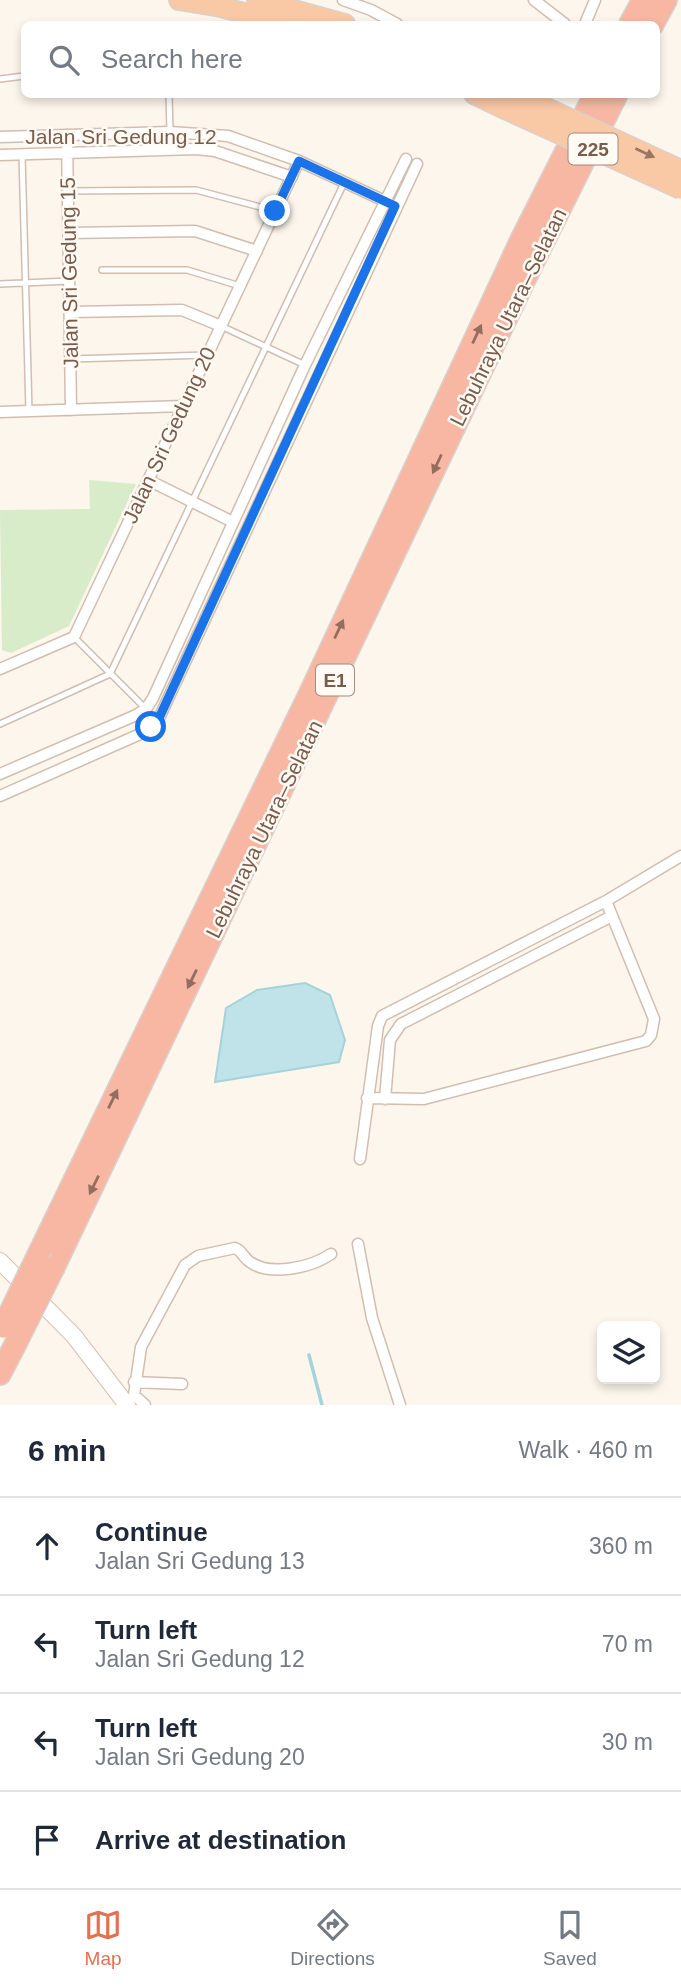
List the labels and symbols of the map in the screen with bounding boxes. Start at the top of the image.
street label: Jalan Sri Gedung 12 [25,125,217,148]
road number: 225 [568,134,618,164]
one-way arrow [635,148,656,159]
street label: Jalan Sri Gedung 15 [56,177,82,369]
route end [259,195,290,226]
street label: Lebuhraya Utara–Selatan [445,204,571,430]
one-way arrow [471,324,483,344]
street label: Jalan Sri Gedung 20 [118,343,220,527]
one-way arrow [432,454,443,474]
one-way arrow [334,619,345,639]
road number: E1 [316,664,354,695]
route start [135,711,166,742]
street label: Lebuhraya Utara–Selatan [201,716,327,942]
one-way arrow [186,969,198,989]
one-way arrow [108,1089,119,1109]
one-way arrow [88,1175,100,1195]

